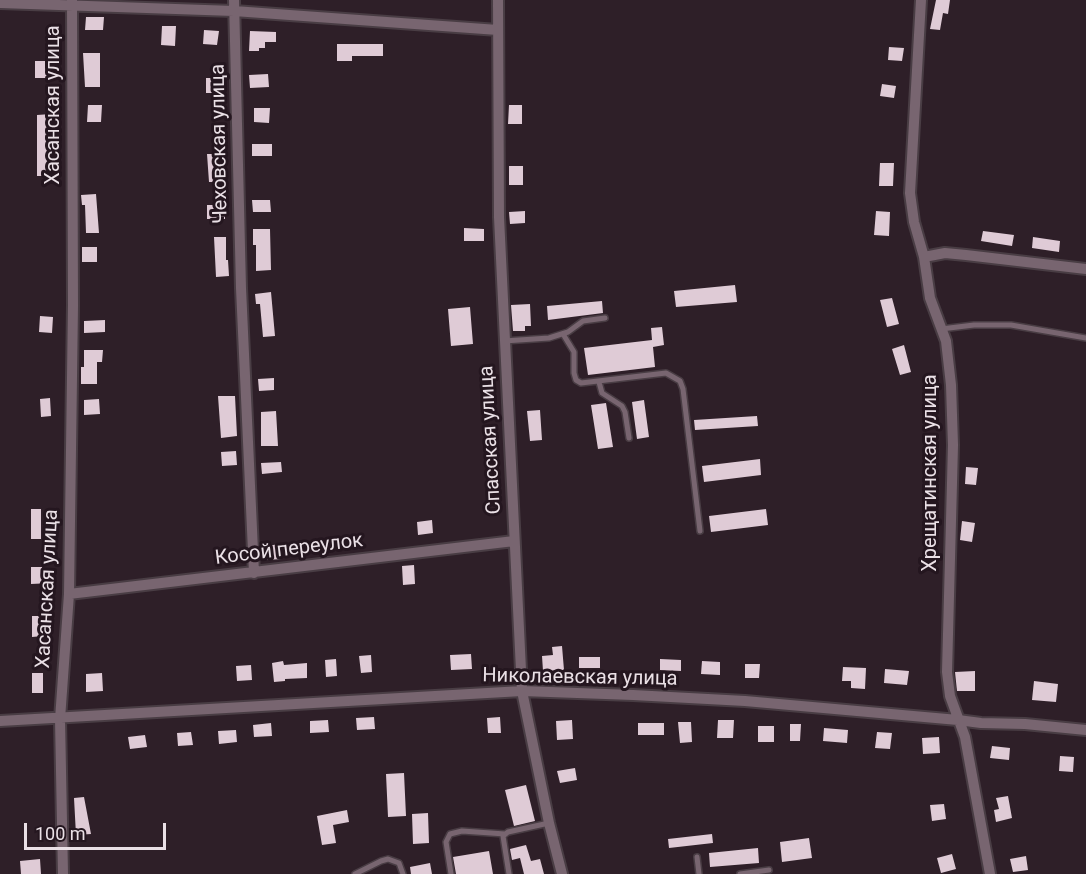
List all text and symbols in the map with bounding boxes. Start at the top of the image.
street label: Хасанская улица [42,25,66,185]
street label: Чеховская улица [207,64,233,224]
street label: Спасская улица [475,365,507,515]
street label: Хрещатинская улица [919,374,943,572]
street label: Хасанская улица [32,509,64,669]
street label: Косой переулок [214,529,364,571]
street label: Николаевская улица [482,664,678,692]
scale bar [27,811,170,849]
text: 100 m [35,823,86,844]

